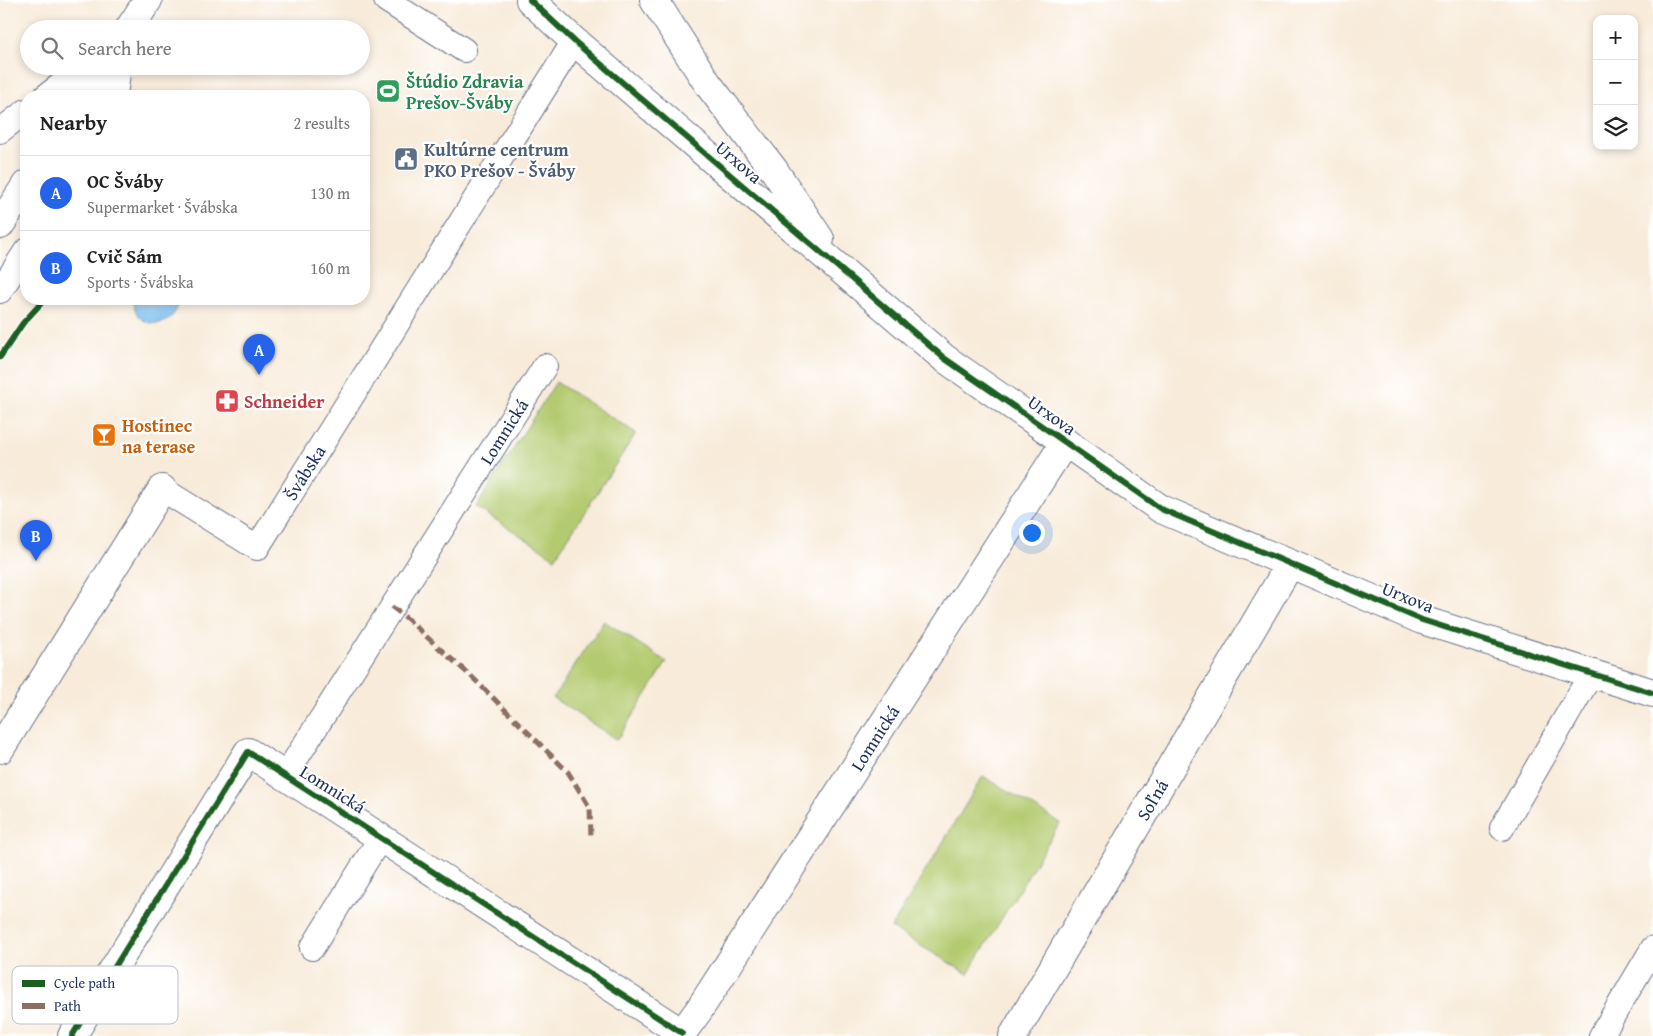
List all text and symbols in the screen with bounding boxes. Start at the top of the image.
map controls [1593,15,1638,150]
button: + [1593,15,1638,60]
search box [20,20,370,75]
icon: search [38,34,66,62]
text: Search here [78,34,172,62]
button: − [1593,60,1638,105]
place label: Štúdio Zdravia Prešov-Šváby [406,68,524,116]
sports icon: Štúdio Zdravia Prešov-Šváby [375,78,401,104]
button: layers [1593,105,1638,150]
text: Nearby [40,107,107,138]
text: 2 results [293,111,350,135]
street label: Urxova [710,134,769,190]
place label: Kultúrne centrum PKO Prešov - Šváby [424,136,576,184]
public building icon: Kultúrne centrum PKO Prešov - Šváby [393,146,419,172]
text: OC Šváby [87,167,163,195]
text: A [51,181,61,205]
text: 130 m [310,181,350,205]
text: Supermarket · Švábska [87,195,238,219]
text: Cvič Sám [87,242,162,270]
text: B [51,256,61,280]
text: 160 m [310,256,350,280]
text: Sports · Švábska [87,270,194,294]
pin: A [243,334,275,375]
pharmacy icon: Schneider [214,388,240,414]
place label: Schneider [244,388,325,415]
street label: Urxova [1022,388,1082,442]
street label: Lomnická [472,393,535,470]
place label: Hostinec na terase [122,412,196,460]
bar icon: Hostinec na terase [91,422,117,448]
street label: Švábska [277,439,332,505]
pin: B [20,520,52,561]
your location [1019,520,1045,546]
street label: Urxova [1378,574,1439,620]
street label: Lomnická [843,699,906,776]
street label: Lomnická [295,758,372,820]
street label: Soľná [1129,774,1175,825]
legend [12,966,178,1024]
text: Cycle path [54,973,115,993]
text: Path [54,996,81,1016]

